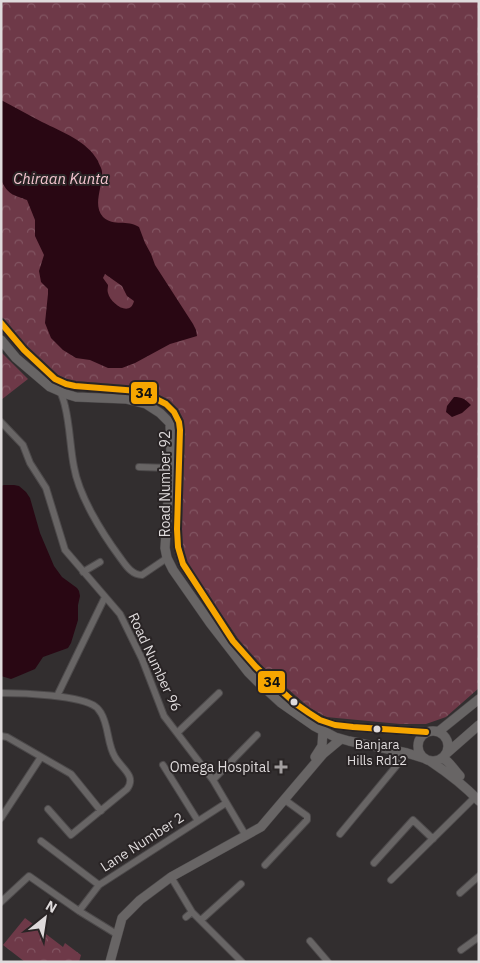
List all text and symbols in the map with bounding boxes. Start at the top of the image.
water label: Chiraan Kunta [13,169,109,188]
line badge: 34 [130,381,158,405]
text: 34 [136,384,152,402]
street label: Road Number 92 [156,431,174,537]
street label: Road Number 96 [124,610,186,714]
line badge: 34 [257,670,286,694]
text: 34 [264,673,280,691]
unlabelled marker [289,697,299,707]
marker: Banjara Hills Rd12 [372,724,382,734]
place label: Banjara Hills Rd12 [347,736,407,769]
place label: Omega Hospital [170,758,270,776]
marker: Omega Hospital [274,760,288,774]
street label: Lane Number 2 [97,808,187,876]
north arrow [20,893,70,943]
text: N [43,896,60,917]

